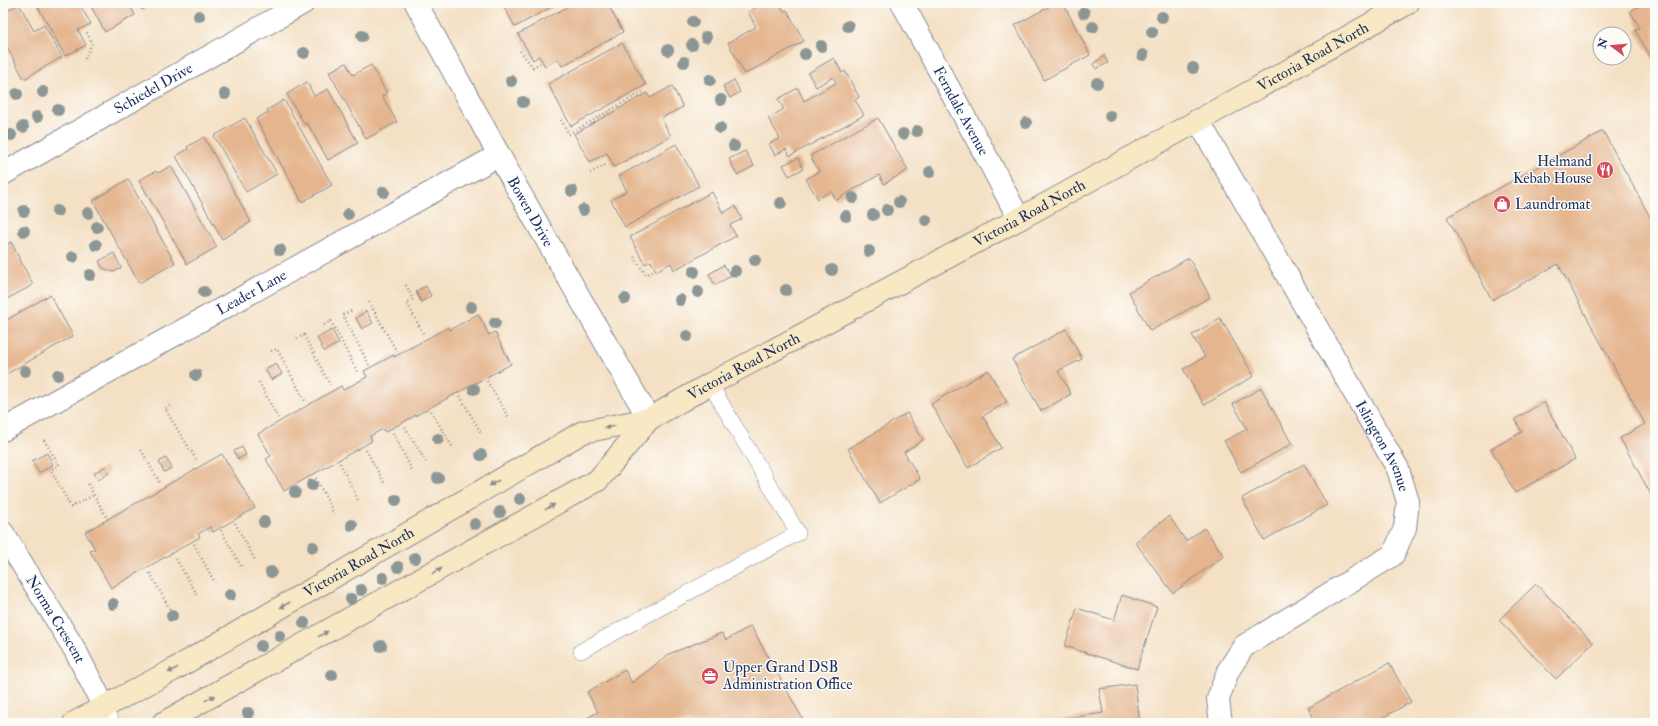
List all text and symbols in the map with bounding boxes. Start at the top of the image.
street label: Victoria Road North [1254,18,1372,96]
north arrow [1592,26,1632,66]
text: N [1595,36,1611,51]
street label: Schiedel Drive [111,58,196,118]
street label: Ferndale Avenue [929,63,993,159]
place label: Helmand Kebab House [1513,152,1593,188]
restaurant icon: Helmand Kebab House [1595,160,1615,180]
street label: Bowen Drive [503,173,558,250]
street label: Victoria Road North [970,175,1089,251]
shop icon: Laundromat [1492,194,1512,214]
place label: Laundromat [1515,195,1590,214]
street label: Leader Lane [213,265,290,319]
street label: Victoria Road North [684,328,803,404]
street label: Islington Avenue [1351,397,1414,494]
one-way arrow [604,424,616,430]
one-way arrow [489,480,500,487]
one-way arrow [544,504,556,510]
street label: Victoria Road North [300,523,418,602]
one-way arrow [431,567,442,574]
street label: Norma Crescent [22,572,90,666]
one-way arrow [279,601,291,608]
one-way arrow [317,631,329,638]
place label: Upper Grand DSB Administration Office [722,658,853,694]
one-way arrow [167,666,179,673]
office icon: Upper Grand DSB Administration Office [700,666,720,686]
one-way arrow [204,694,216,701]

